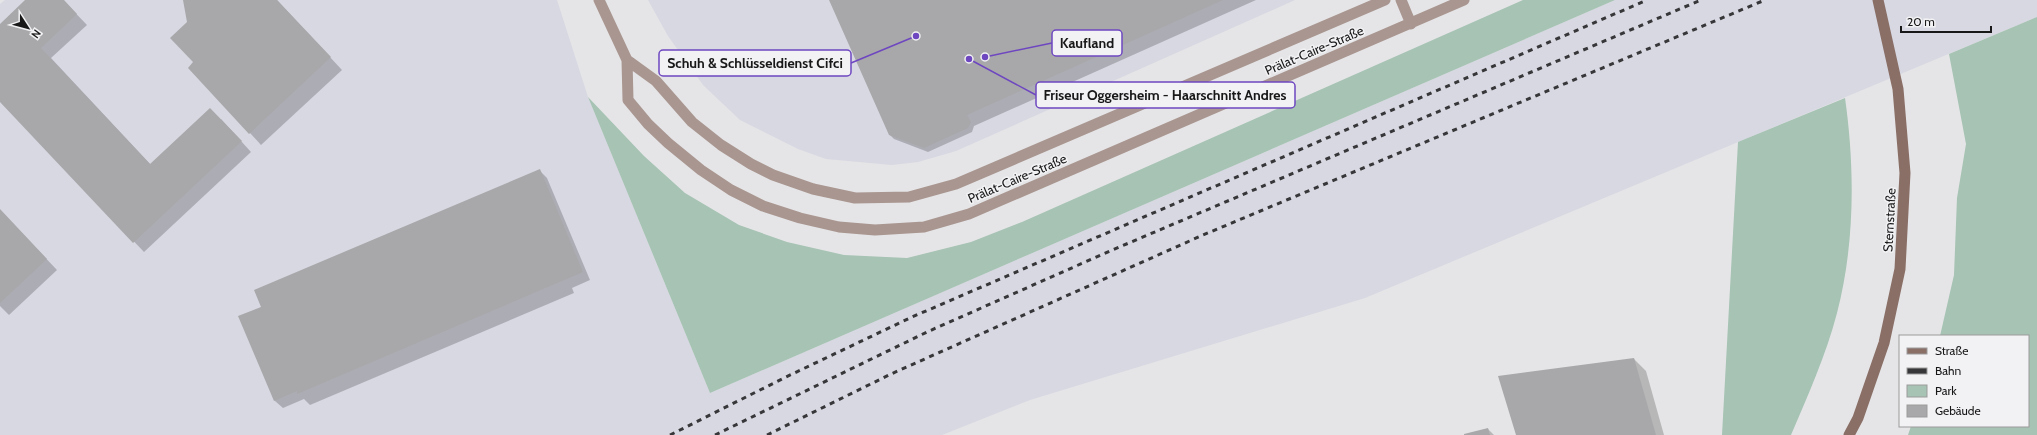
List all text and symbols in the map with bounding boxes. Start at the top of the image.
north arrow [8,8,48,48]
scale bar [1901,8,1991,34]
text: 20 m [1907,14,1935,29]
street label: Prälat-Caire-Straße [1262,22,1366,78]
text: N [28,27,44,41]
callout: Kaufland [1052,30,1122,56]
text: Kaufland [1060,34,1114,52]
callout: Schuh & Schlüsseldienst Cifci [659,50,851,76]
text: Schuh & Schlüsseldienst Cifci [667,54,843,72]
callout: Friseur Oggersheim - Haarschnitt Andres [1036,82,1295,108]
text: Friseur Oggersheim - Haarschnitt Andres [1044,86,1287,104]
street label: Prälat-Caire-Straße [965,150,1069,206]
street label: Sternstraße [1879,187,1899,252]
legend [1899,335,2029,427]
text: Straße [1935,343,1968,358]
text: Bahn [1935,363,1961,378]
text: Park [1935,383,1957,398]
text: Gebäude [1935,403,1981,418]

